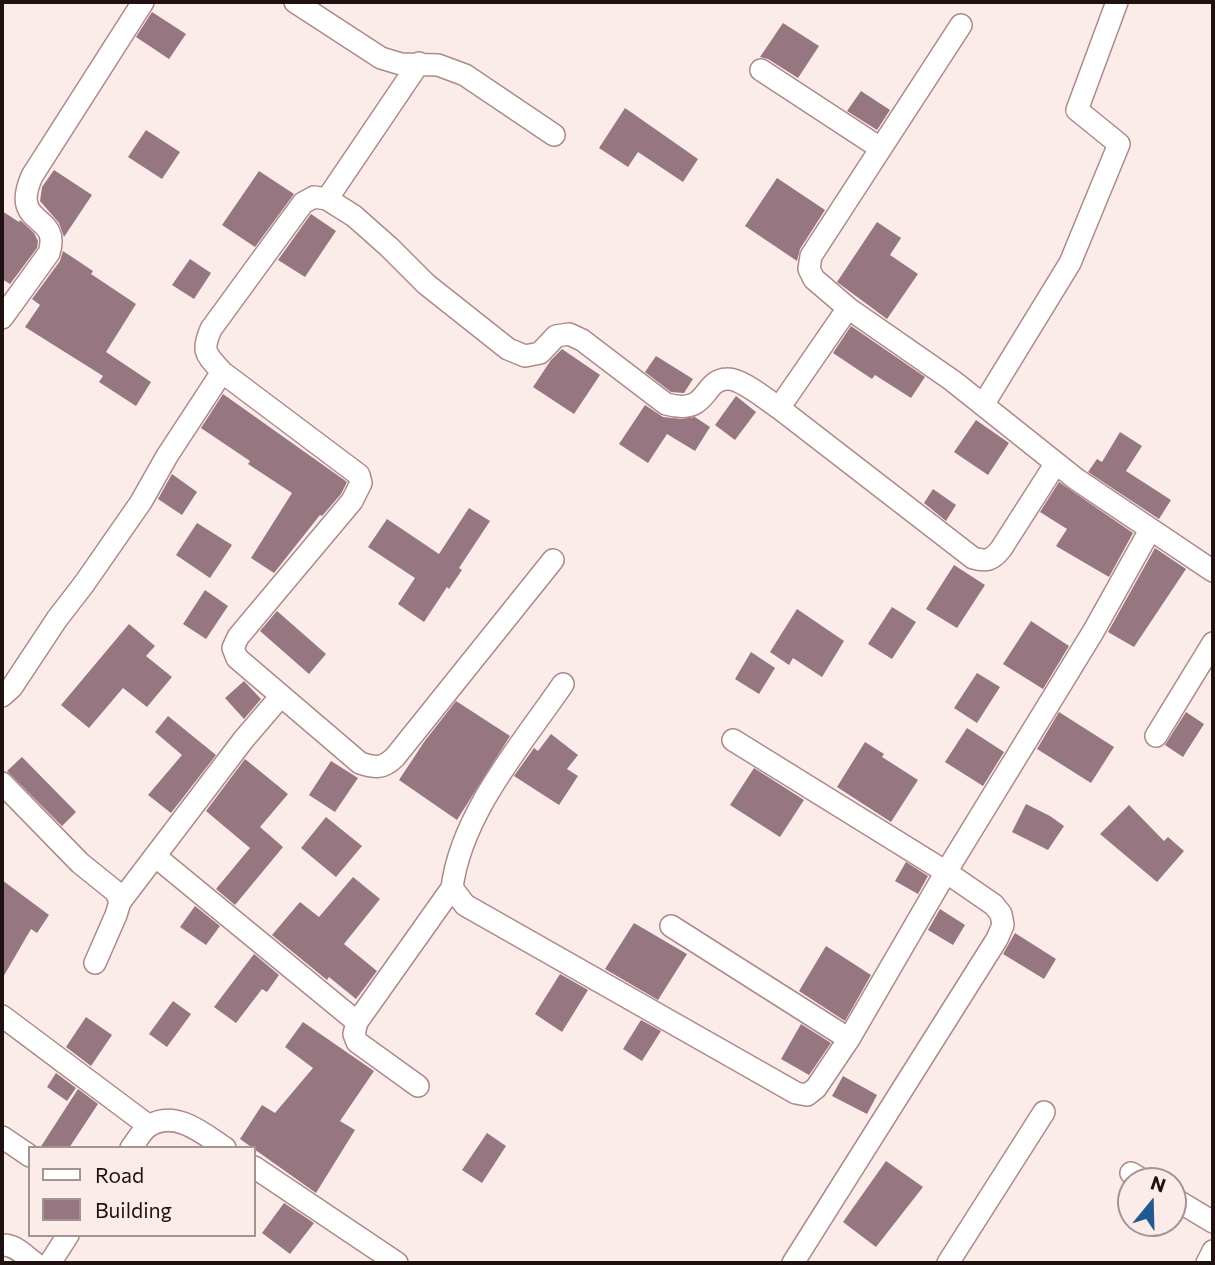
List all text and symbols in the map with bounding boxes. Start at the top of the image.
legend [28,1146,256,1237]
text: Road [95,1162,144,1187]
north arrow [1117,1167,1187,1237]
text: N [1148,1170,1169,1197]
text: Building [95,1197,172,1222]

